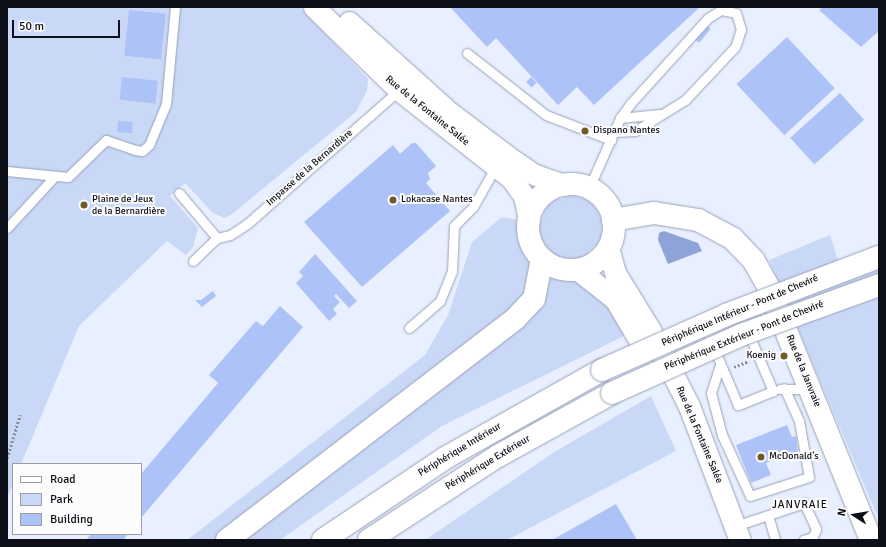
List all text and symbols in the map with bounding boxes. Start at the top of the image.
scale bar [14,12,122,38]
text: 50 m [19,19,44,34]
street label: Rue de la Fontaine Salée [383,74,471,148]
place label: Dispano Nantes [593,125,660,137]
marker: Dispano Nantes [580,126,590,136]
street label: Impasse de la Bernardière [264,127,356,209]
place label: Plaine de Jeux de la Bernardière [92,193,165,216]
place label: Lokacase Nantes [401,194,473,206]
marker: Lokacase Nantes [388,195,398,205]
marker: Plaine de Jeux de la Bernardière [79,200,89,210]
street label: Périphérique Intérieur - Pont de Cheviré [660,272,820,350]
street label: Périphérique Extérieur - Pont de Cheviré [663,298,825,374]
street label: Rue de la Janvraie [783,333,823,409]
place label: Koenig [747,350,776,362]
marker: Koenig [779,351,789,361]
street label: Rue de la Fontaine Salée [673,385,725,485]
street label: Périphérique Intérieur [416,420,504,480]
street label: Périphérique Extérieur [443,433,533,493]
place label: McDonald's [769,451,819,463]
marker: McDonald's [756,452,766,462]
legend [12,463,142,535]
text: Road [50,472,76,487]
text: Park [50,492,73,507]
north arrow [834,495,874,535]
district label: JANVRAIE [772,498,828,512]
text: N [835,507,849,517]
text: Building [50,512,93,527]

